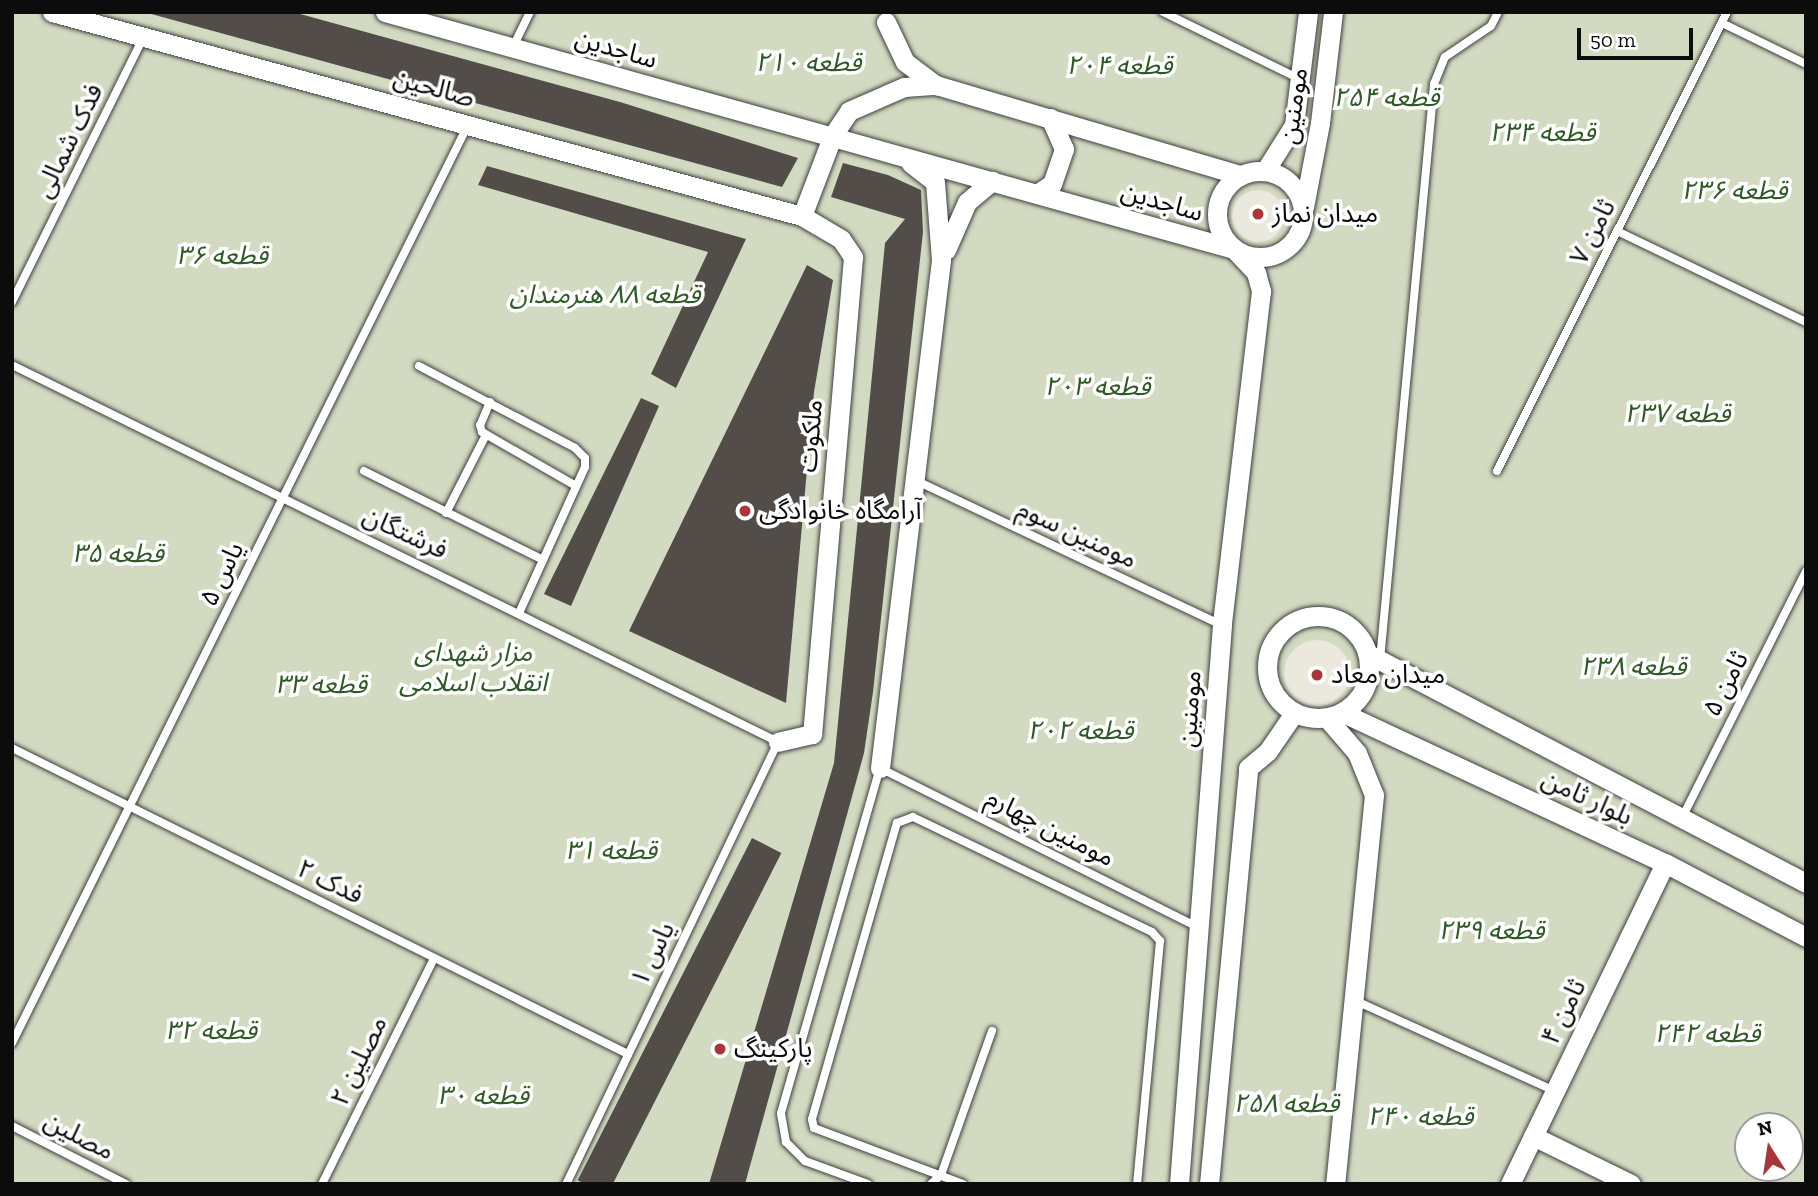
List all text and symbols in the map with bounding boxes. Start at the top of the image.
scale bar [1580,14,1696,58]
street label: ساجدین [571,22,661,76]
text: 50 m [1590,27,1636,52]
park label: قطعه ۲۱۰ [755,47,861,79]
park label: قطعه ۲۰۴ [1066,50,1172,82]
street label: صالحین [390,62,478,114]
street label: مومنین [1273,66,1315,146]
street label: فدک شمالی [28,79,110,203]
park label: قطعه ۲۵۴ [1333,82,1439,114]
park label: قطعه ۲۳۴ [1489,117,1595,149]
street label: ساجدین [1117,175,1207,229]
park label: قطعه ۲۳۶ [1681,175,1787,207]
street label: ثامن ۷ [1563,194,1623,270]
place label: میدان نماز [1272,198,1378,230]
marker: میدان نماز [1250,206,1266,222]
park label: قطعه ۳۶ [176,240,268,272]
park label: قطعه ۸۸ هنرمندان [510,279,700,311]
park label: قطعه ۲۰۳ [1044,371,1150,403]
street label: ملکوت [792,398,830,474]
park label: قطعه ۲۳۷ [1624,398,1730,430]
street label: مومنین سوم [1012,493,1142,575]
place label: آرامگاه خانوادگی [759,495,922,527]
street label: فرشتگان [358,500,452,566]
marker: آرامگاه خانوادگی [737,503,753,519]
street label: یاس ۵ [193,537,251,611]
park label: قطعه ۳۵ [72,538,164,570]
park label: مزار شهدای انقلاب اسلامی [399,637,547,698]
street label: ثامن ۵ [1696,646,1756,722]
park label: قطعه ۲۳۸ [1580,651,1686,683]
place label: میدان معاد [1331,659,1445,691]
marker: میدان معاد [1309,667,1325,683]
park label: قطعه ۳۳ [275,669,367,701]
street label: مومنین [1172,669,1208,749]
park label: قطعه ۲۰۲ [1027,715,1133,747]
street label: بلوار ثامن [1537,763,1637,833]
street label: مومنین چهارم [980,782,1120,874]
park label: قطعه ۳۱ [565,835,657,867]
street label: فدک ۲ [292,853,368,911]
park label: قطعه ۲۳۹ [1438,915,1544,947]
street label: یاس ۱ [624,917,682,991]
street label: ثامن ۴ [1535,974,1593,1050]
street label: مصلین ۲ [324,1011,394,1111]
park label: قطعه ۳۲ [165,1015,257,1047]
park label: قطعه ۲۴۲ [1654,1018,1760,1050]
place label: پارکینگ [734,1033,813,1065]
marker: پارکینگ [712,1041,728,1057]
park label: قطعه ۳۰ [437,1080,529,1112]
park label: قطعه ۲۵۸ [1233,1088,1339,1120]
park label: قطعه ۲۴۰ [1367,1101,1473,1133]
street label: مصلین [39,1105,119,1167]
north arrow [1734,1112,1804,1182]
text: N [1755,1115,1774,1141]

